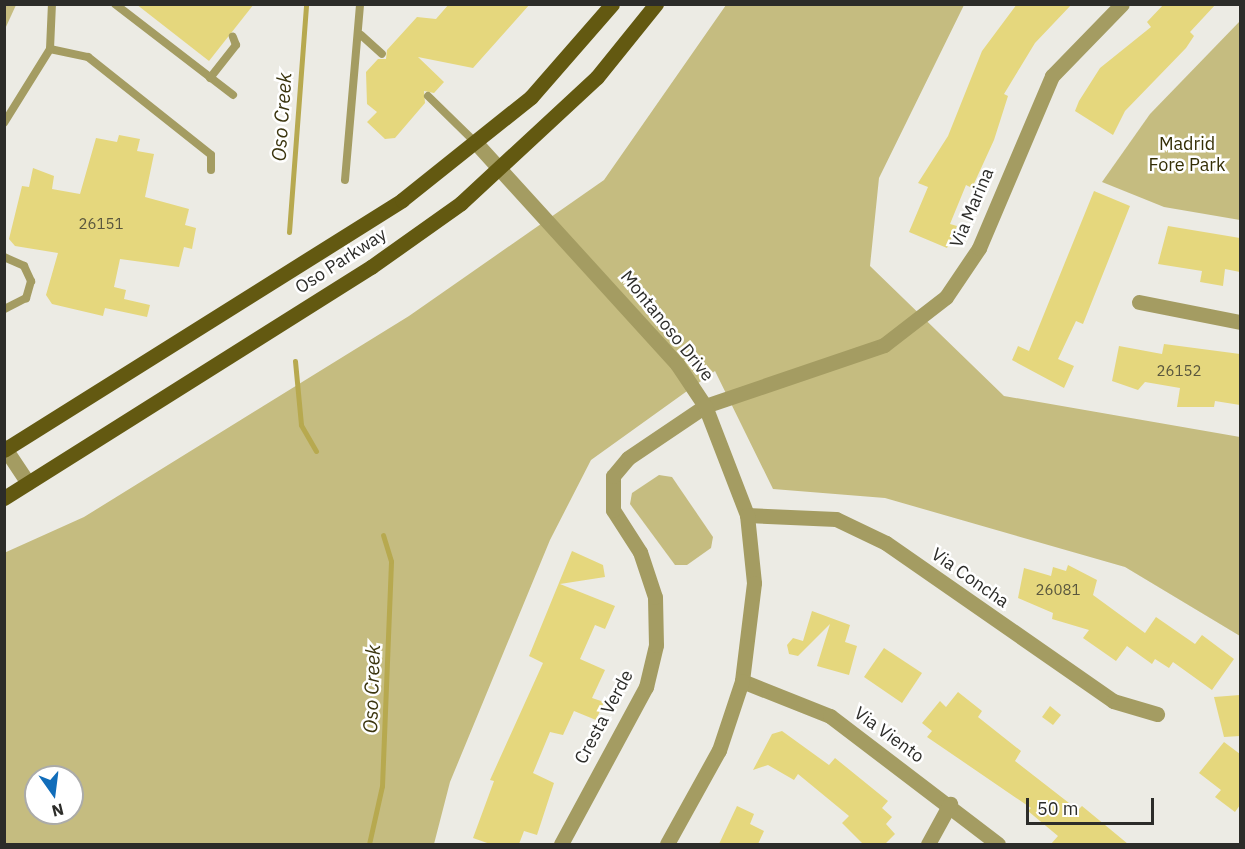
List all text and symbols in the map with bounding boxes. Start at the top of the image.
water label: Oso Creek [266,72,296,162]
park label: Madrid Fore Park [1149,134,1225,176]
street label: Via Marina [946,165,998,251]
house number: 26151 [79,215,123,233]
street label: Oso Parkway [291,224,391,298]
street label: Montanoso Drive [616,266,718,386]
house number: 26152 [1157,362,1201,380]
street label: Via Concha [927,543,1013,613]
house number: 26081 [1036,581,1080,599]
water label: Oso Creek [357,644,385,734]
street label: Cresta Verde [570,666,638,768]
street label: Via Viento [850,702,928,768]
north arrow [24,765,84,825]
scale bar [1029,786,1156,824]
text: 50 m [1037,797,1079,820]
text: N [50,799,66,822]

